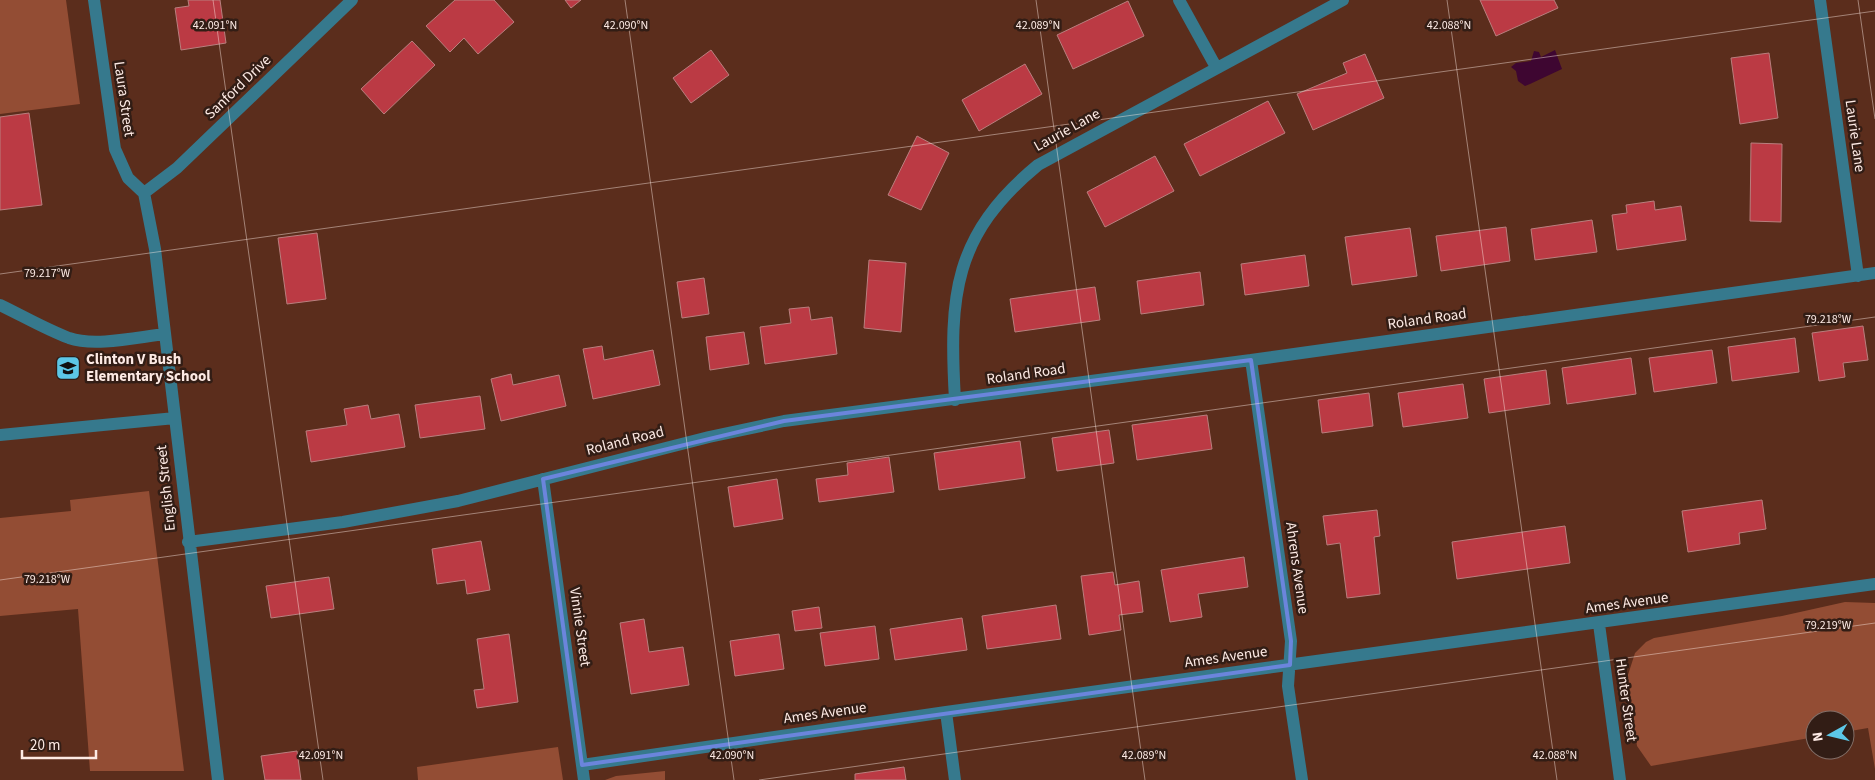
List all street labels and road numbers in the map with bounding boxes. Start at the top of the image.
street label: Sanford Drive [200,50,276,124]
street label: Laura Street [108,60,140,138]
street label: Laurie Lane [1840,98,1870,174]
street label: Laurie Lane [1030,103,1104,157]
street label: Roland Road [1386,303,1468,335]
street label: Roland Road [985,358,1067,390]
street label: Roland Road [584,421,666,461]
street label: English Street [151,444,181,532]
street label: Ahrens Avenue [1280,521,1314,615]
street label: Vinnie Street [564,586,596,668]
street label: Ames Avenue [1584,587,1670,619]
street label: Ames Avenue [1183,641,1269,673]
street label: Hunter Street [1610,657,1642,743]
street label: Ames Avenue [782,697,868,729]

